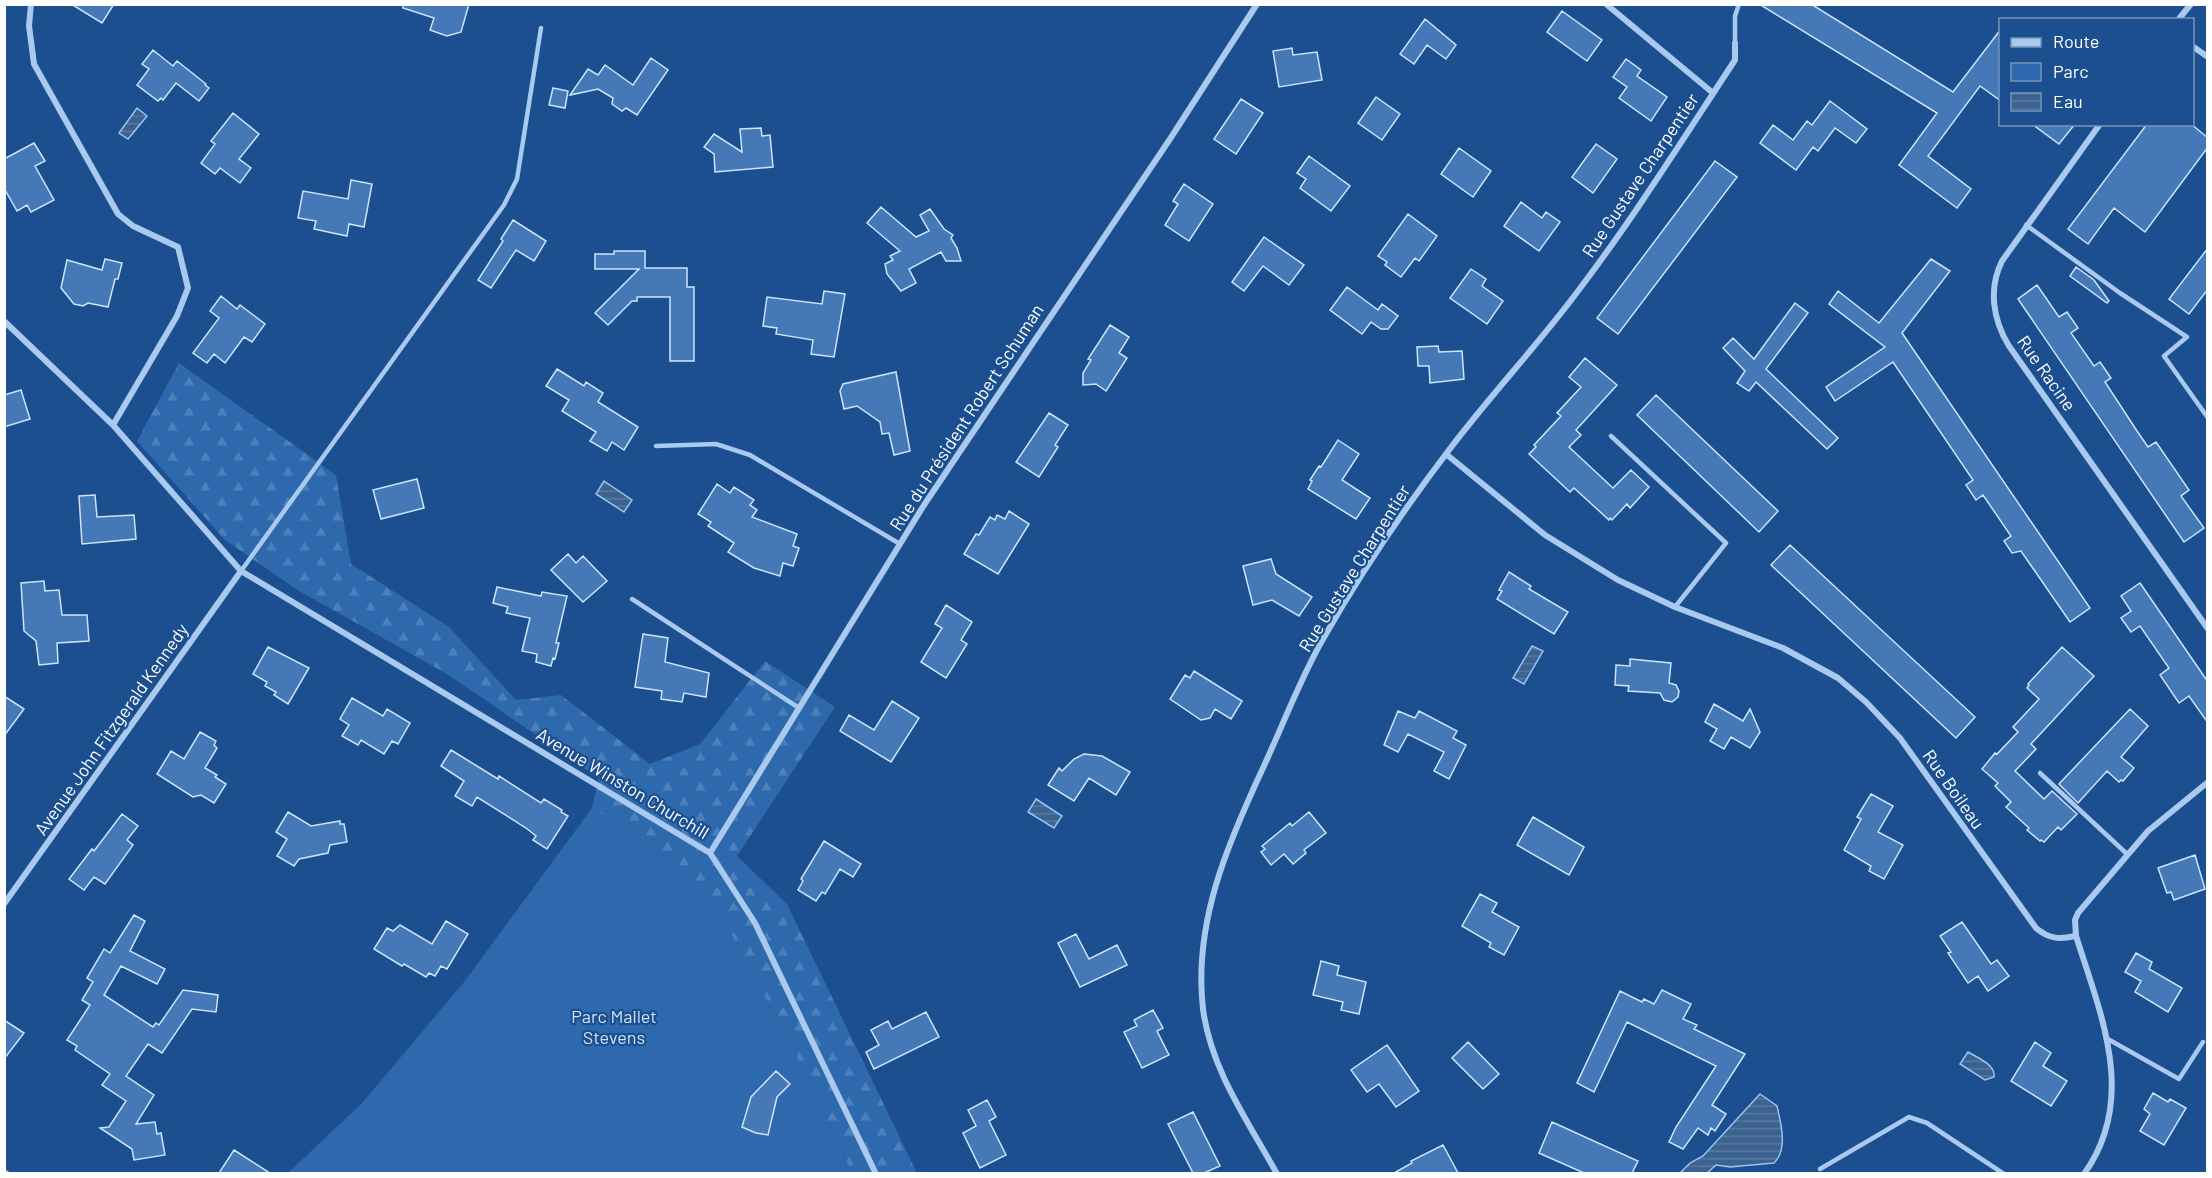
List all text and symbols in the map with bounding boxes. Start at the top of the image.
legend [1999,18,2194,126]
text: Route [2053,30,2099,52]
text: Parc [2053,60,2089,82]
street label: Rue Gustave Charpentier [1577,88,1703,261]
text: Eau [2053,90,2083,112]
street label: Rue du Président Robert Schuman [884,299,1048,535]
street label: Rue Racine [2013,331,2081,415]
street label: Rue Gustave Charpentier [1294,480,1415,656]
street label: Avenue John Fitzgerald Kennedy [29,619,193,839]
street label: Avenue Winston Churchill [533,723,713,843]
street label: Rue Boileau [1919,745,1989,833]
park label: Parc Mallet Stevens [571,1005,657,1048]

